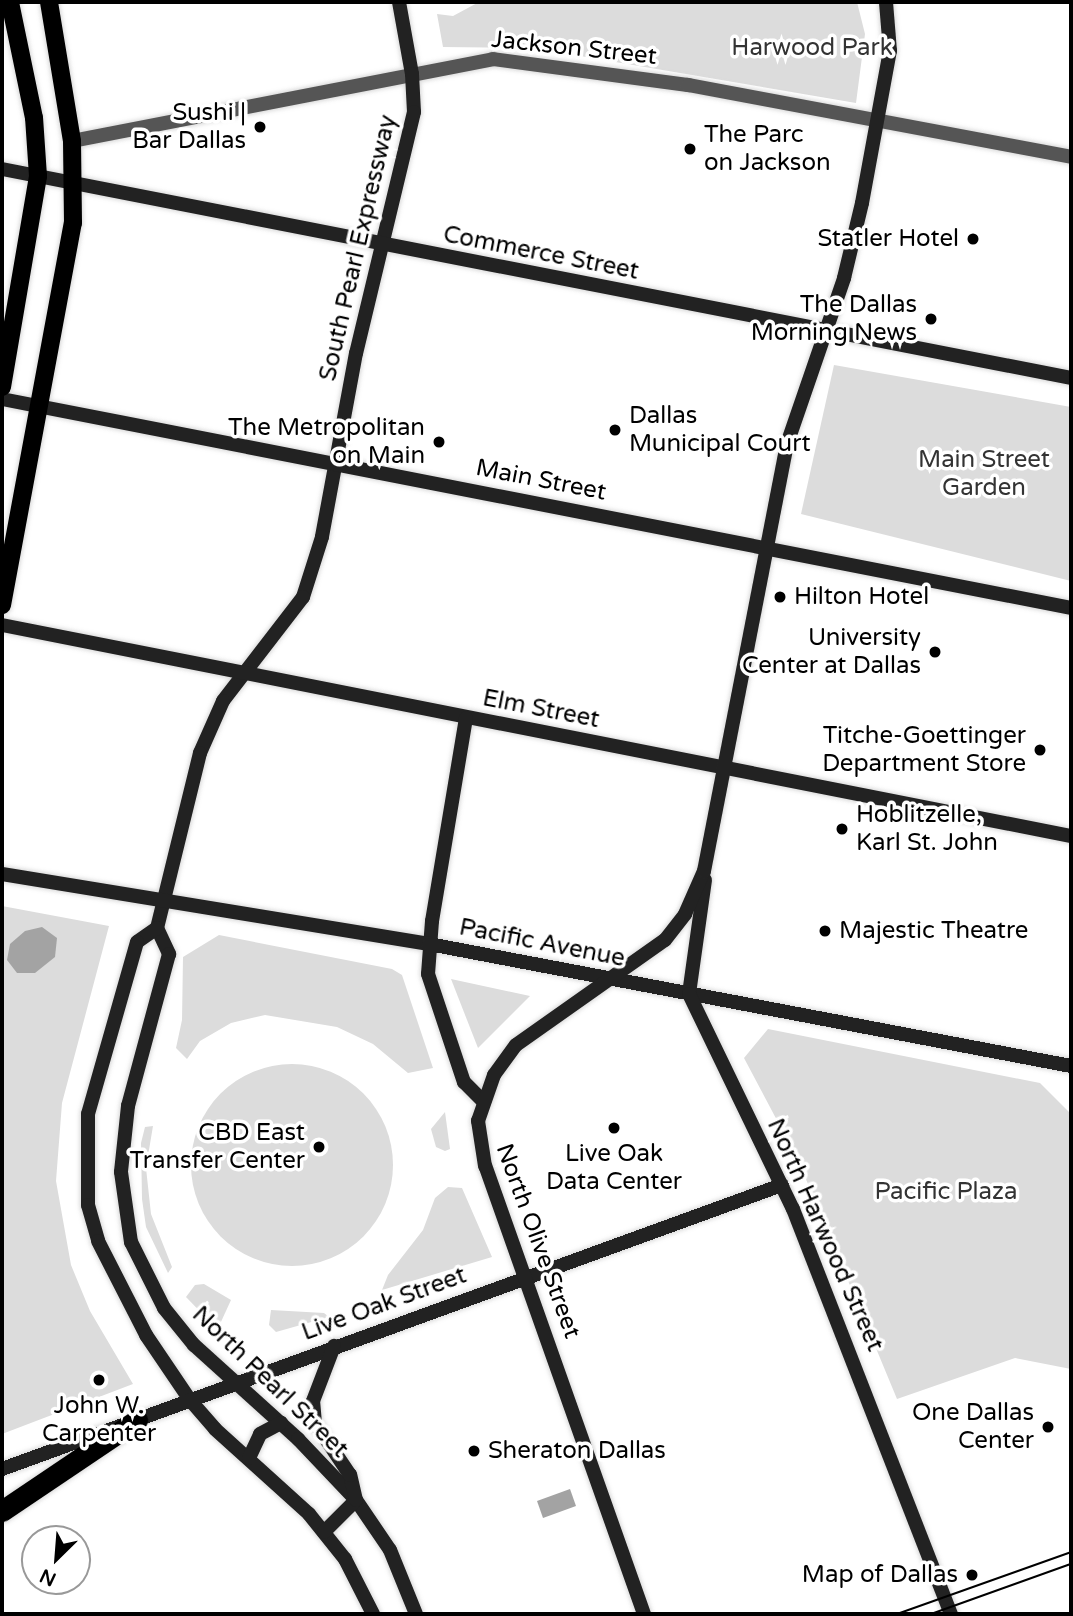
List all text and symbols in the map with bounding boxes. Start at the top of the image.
street label: Jackson Street [490,25,658,71]
park label: Harwood Park [731,34,893,62]
place label: Sushi | Bar Dallas [132,99,246,155]
street label: South Pearl Expressway [313,112,403,384]
marker: Sushi | Bar Dallas [252,119,268,135]
place label: The Parc on Jackson [704,121,831,177]
marker: The Parc on Jackson [682,141,698,157]
street label: Commerce Street [441,220,641,286]
place label: Statler Hotel [817,225,959,253]
marker: Statler Hotel [965,231,981,247]
place label: The Dallas Morning News [751,291,917,347]
marker: The Dallas Morning News [923,311,939,327]
place label: Dallas Municipal Court [629,402,811,458]
place label: The Metropolitan on Main [228,414,425,470]
marker: Dallas Municipal Court [607,422,623,438]
marker: The Metropolitan on Main [431,434,447,450]
park label: Main Street Garden [918,446,1050,502]
street label: Main Street [473,453,609,507]
place label: Hilton Hotel [794,583,929,611]
marker: Hilton Hotel [772,589,788,605]
place label: University Center at Dallas [742,624,921,680]
marker: University Center at Dallas [927,644,943,660]
street label: Elm Street [480,684,602,734]
place label: Titche-Goettinger Department Store [822,722,1026,778]
marker: Titche-Goettinger Department Store [1032,742,1048,758]
place label: Hoblitzelle, Karl St. John [856,801,998,857]
marker: Hoblitzelle, Karl St. John [834,821,850,837]
street label: Pacific Avenue [457,913,627,973]
place label: Majestic Theatre [839,917,1028,945]
marker: Majestic Theatre [817,923,833,939]
street label: North Harwood Street [761,1114,889,1356]
place label: CBD East Transfer Center [130,1119,305,1175]
marker: Live Oak Data Center [606,1120,622,1136]
marker: CBD East Transfer Center [311,1139,327,1155]
street label: North Olive Street [489,1140,587,1342]
place label: Live Oak Data Center [546,1140,682,1196]
park label: Pacific Plaza [875,1178,1017,1206]
street label: Live Oak Street [298,1261,470,1347]
street label: North Pearl Street [186,1300,354,1464]
marker: John W. Carpenter [91,1372,107,1388]
place label: John W. Carpenter [42,1392,156,1448]
place label: One Dallas Center [912,1399,1034,1455]
marker: One Dallas Center [1040,1419,1056,1435]
place label: Sheraton Dallas [488,1437,666,1465]
marker: Sheraton Dallas [466,1443,482,1459]
north arrow [21,1525,91,1595]
place label: Map of Dallas [802,1561,958,1589]
text: N [36,1564,60,1590]
marker: Map of Dallas [964,1567,980,1583]

